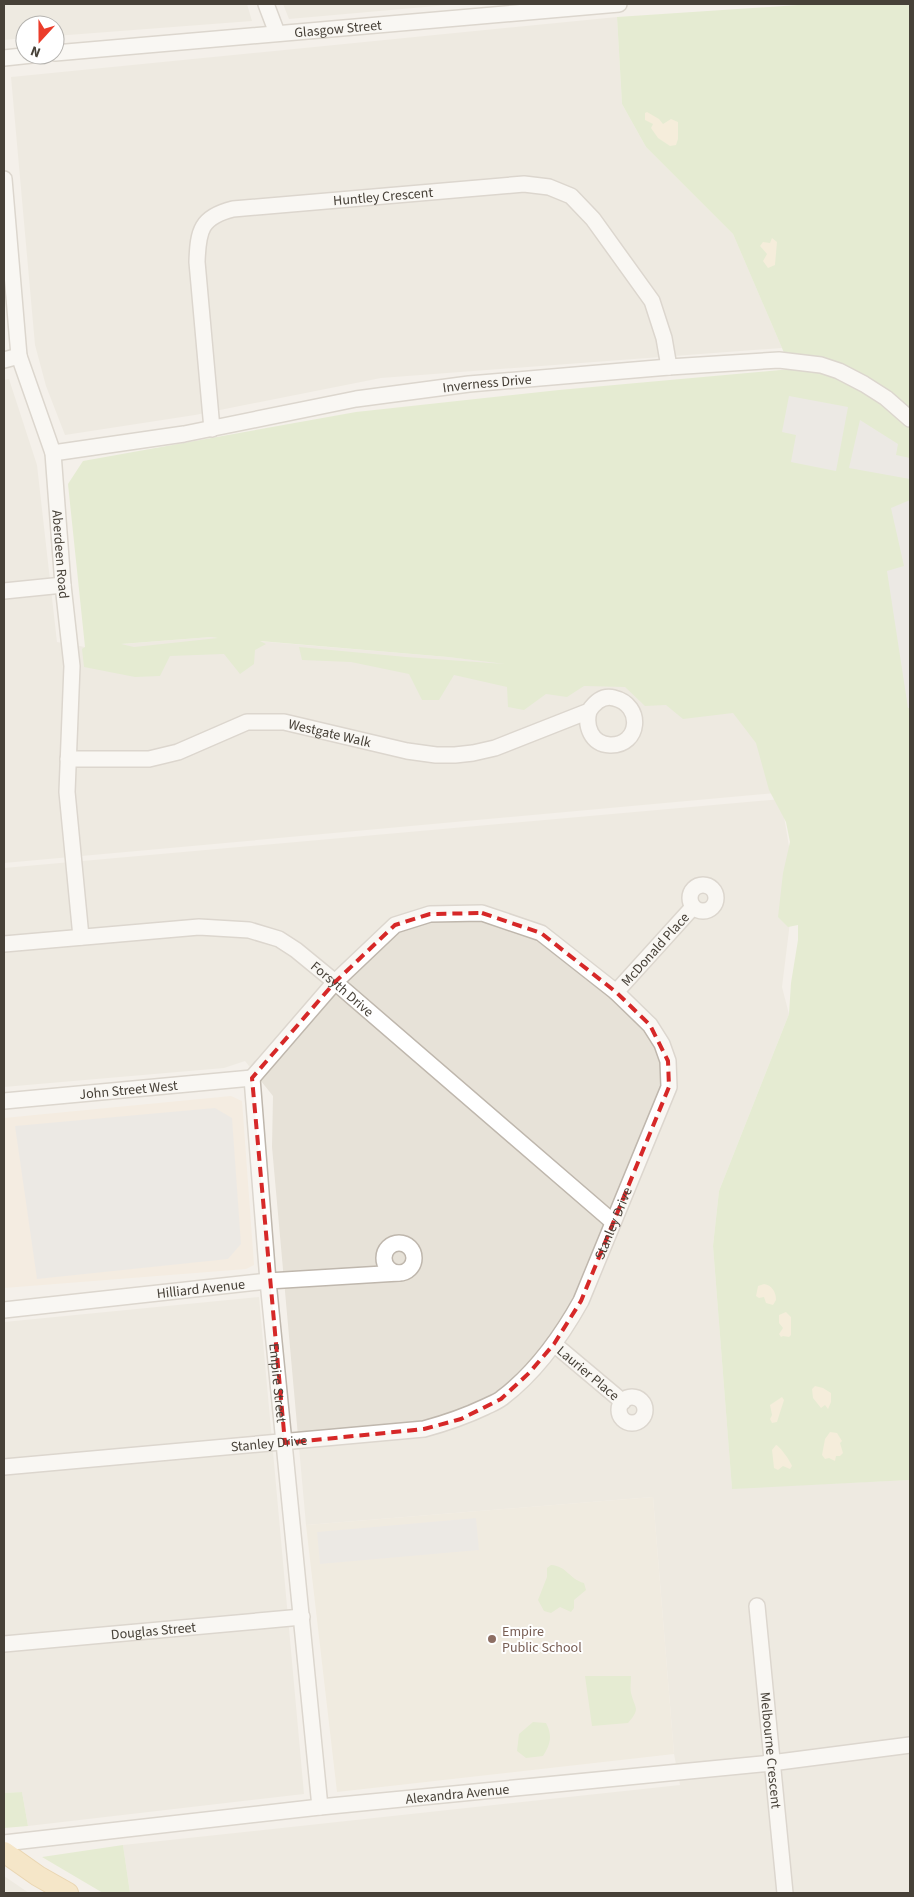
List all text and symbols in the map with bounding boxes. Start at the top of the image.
north arrow [15,15,65,65]
street label: Glasgow Street [294,16,383,43]
text: N [28,40,44,62]
street label: Huntley Crescent [332,183,434,211]
street label: Inverness Drive [442,370,532,398]
street label: Aberdeen Road [46,509,73,600]
street label: Westgate Walk [286,714,373,753]
street label: McDonald Place [617,908,694,991]
street label: Forsyth Drive [306,957,378,1022]
street label: John Street West [79,1076,179,1105]
street label: Stanley Drive [590,1184,638,1263]
street label: Hilliard Avenue [156,1275,246,1304]
street label: Empire Street [263,1342,291,1424]
street label: Laurier Place [552,1342,623,1406]
street label: Stanley Drive [230,1431,308,1457]
street label: Douglas Street [110,1618,197,1645]
place label: Empire Public School [502,1622,582,1658]
marker: Empire Public School [486,1633,498,1645]
street label: Melbourne Crescent [754,1691,786,1810]
street label: Alexandra Avenue [405,1780,510,1810]

